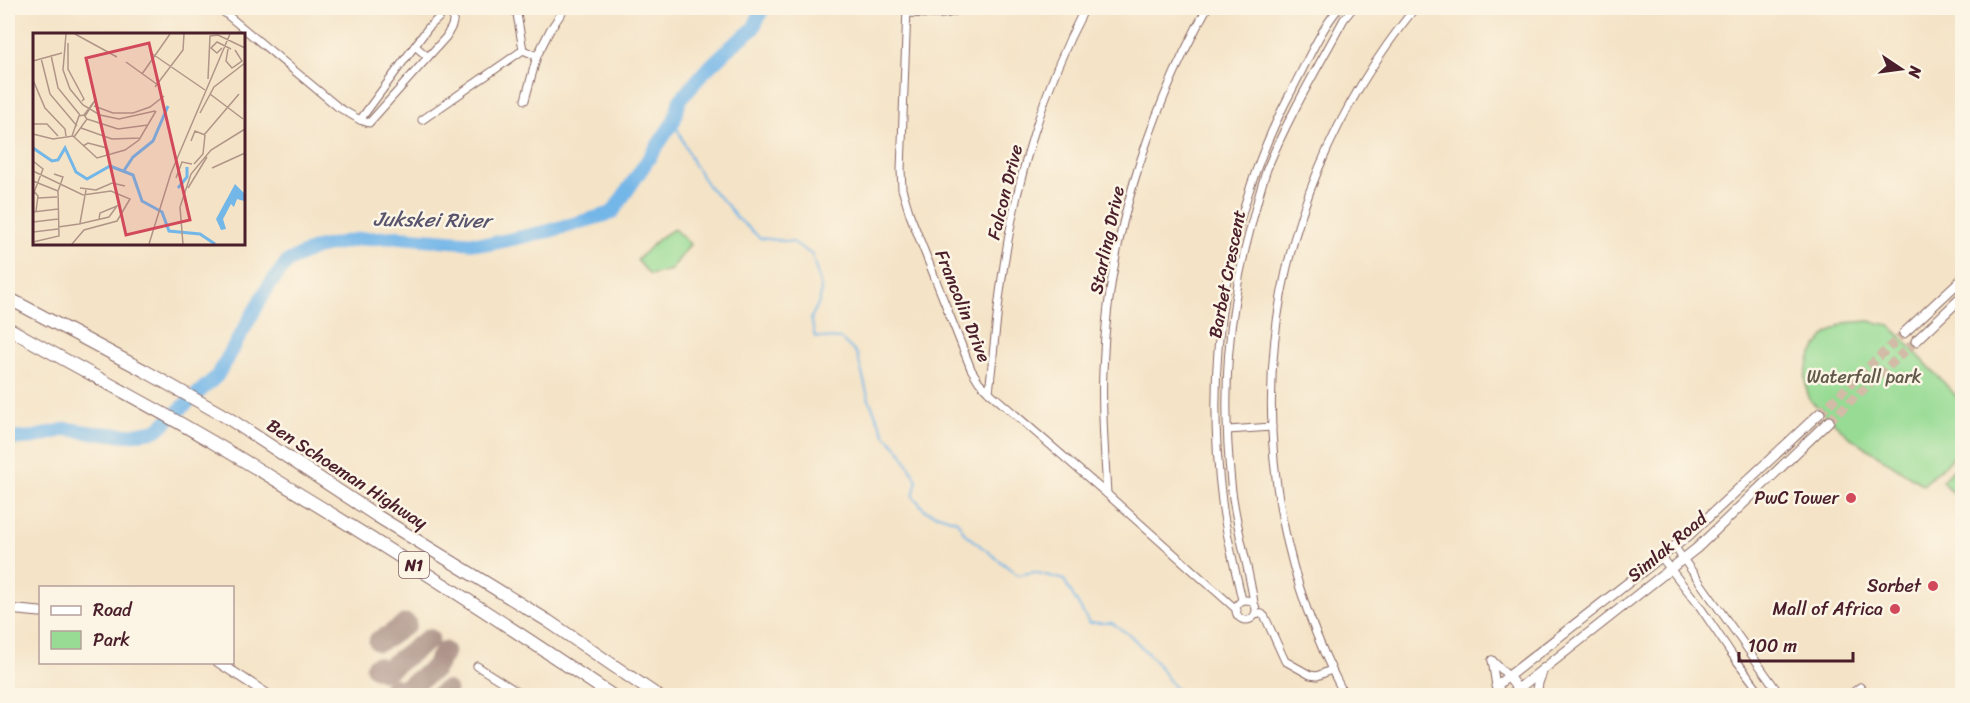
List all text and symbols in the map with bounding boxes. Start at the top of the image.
inset map [33,33,244,244]
north arrow [1871,39,1931,99]
text: N [1900,63,1931,82]
street label: Falcon Drive [978,141,1032,243]
street label: Starling Drive [1080,183,1134,297]
water label: Jukskei River [373,201,495,239]
street label: Barbet Crescent [1199,207,1255,341]
street label: Francolin Drive [926,245,1000,367]
park label: Waterfall park [1807,361,1922,393]
street label: Ben Schoeman Highway [260,410,435,539]
place label: PwC Tower [1754,482,1841,514]
marker: PwC Tower [1844,491,1858,505]
street label: Simlak Road [1620,503,1716,590]
road number: N1 [399,552,429,578]
place label: Sorbet [1867,570,1922,602]
marker: Sorbet [1926,579,1940,593]
legend [39,586,234,664]
place label: Mall of Africa [1773,593,1883,625]
text: Road [93,594,133,626]
marker: Mall of Africa [1888,602,1902,616]
text: Park [93,624,130,656]
scale bar [1739,625,1853,663]
text: 100 m [1748,630,1797,662]

